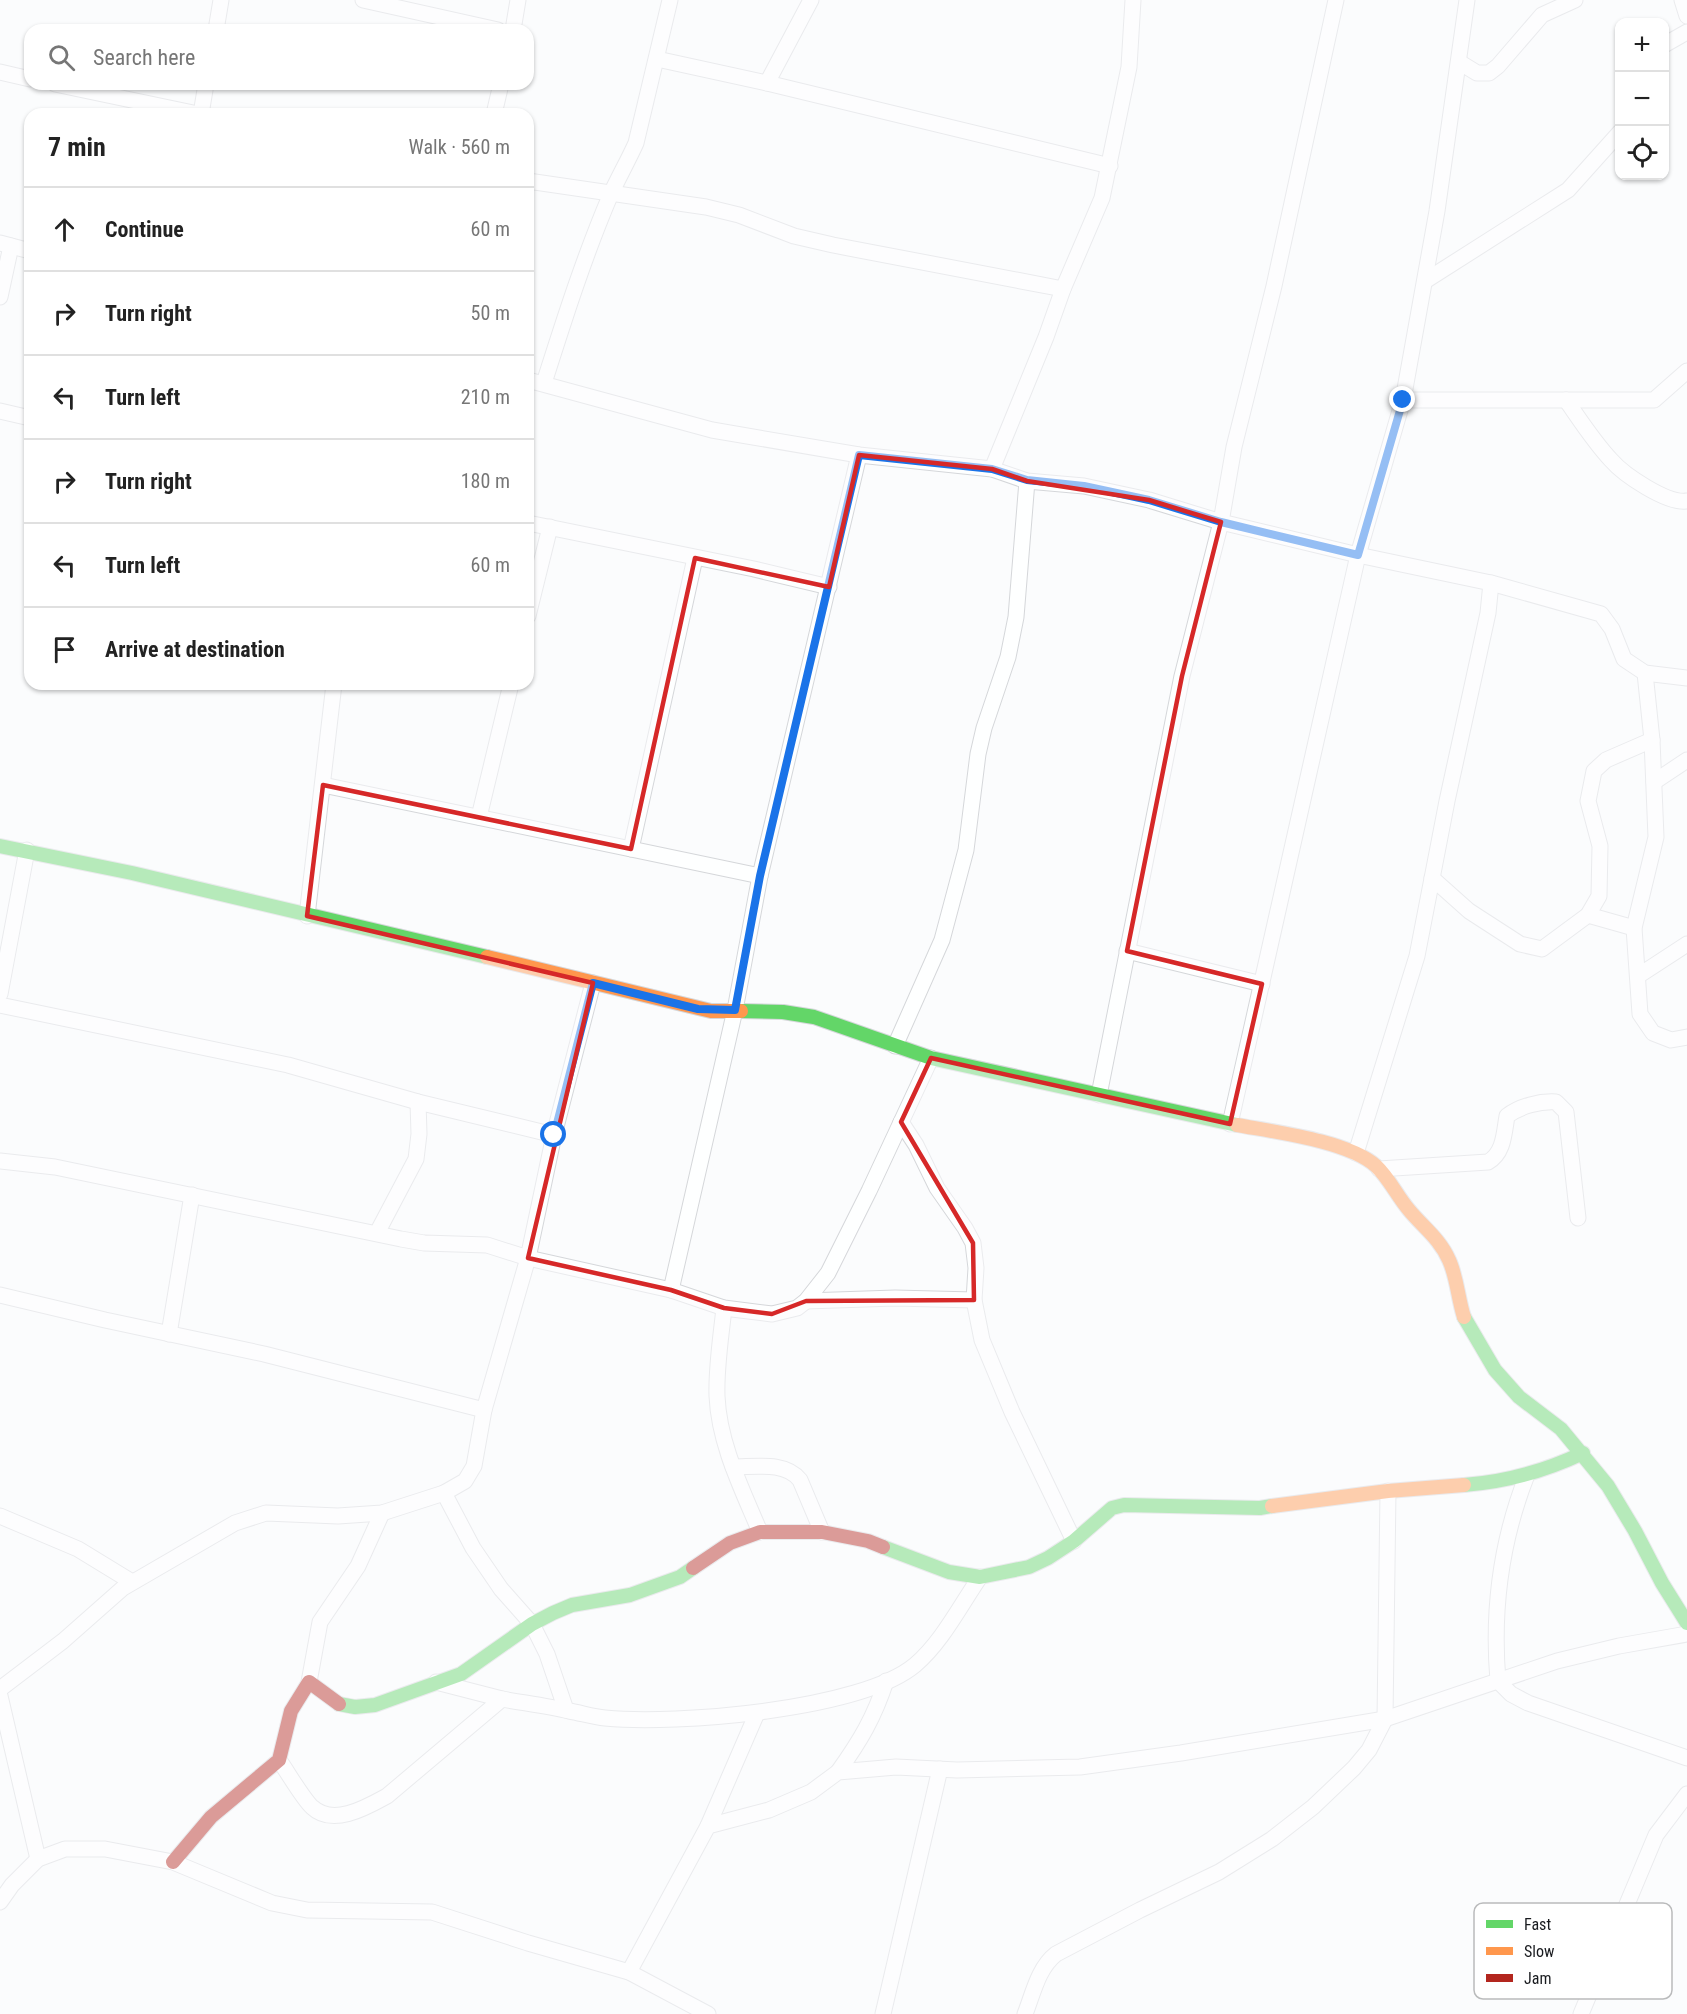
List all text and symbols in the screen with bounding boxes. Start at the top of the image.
map controls [1615,18,1669,180]
button: + [1615,18,1669,72]
search box [24,24,534,90]
icon: search [45,41,78,74]
text: Search here [93,45,195,70]
button: − [1615,72,1669,126]
button: locate [1615,126,1669,180]
text: 7 min [48,132,106,162]
text: Walk · 560 m [409,135,510,159]
icon: ahead [48,213,81,246]
text: Continue [105,217,184,242]
text: 60 m [471,217,510,241]
icon: right [48,297,81,330]
text: Turn right [105,301,192,326]
text: 50 m [471,301,510,325]
icon: left [48,381,81,414]
text: Turn left [105,385,180,410]
text: 210 m [461,385,510,409]
route end [1389,386,1415,412]
icon: right [48,465,81,498]
text: Turn right [105,469,192,494]
text: 180 m [461,469,510,493]
icon: left [48,549,81,582]
text: Turn left [105,553,180,578]
text: 60 m [471,553,510,577]
icon: arrive [48,633,81,666]
text: Arrive at destination [105,637,285,662]
route start [540,1121,566,1147]
legend [1474,1903,1672,1999]
text: Fast [1524,1915,1551,1934]
text: Slow [1524,1942,1554,1961]
text: Jam [1524,1969,1551,1988]

